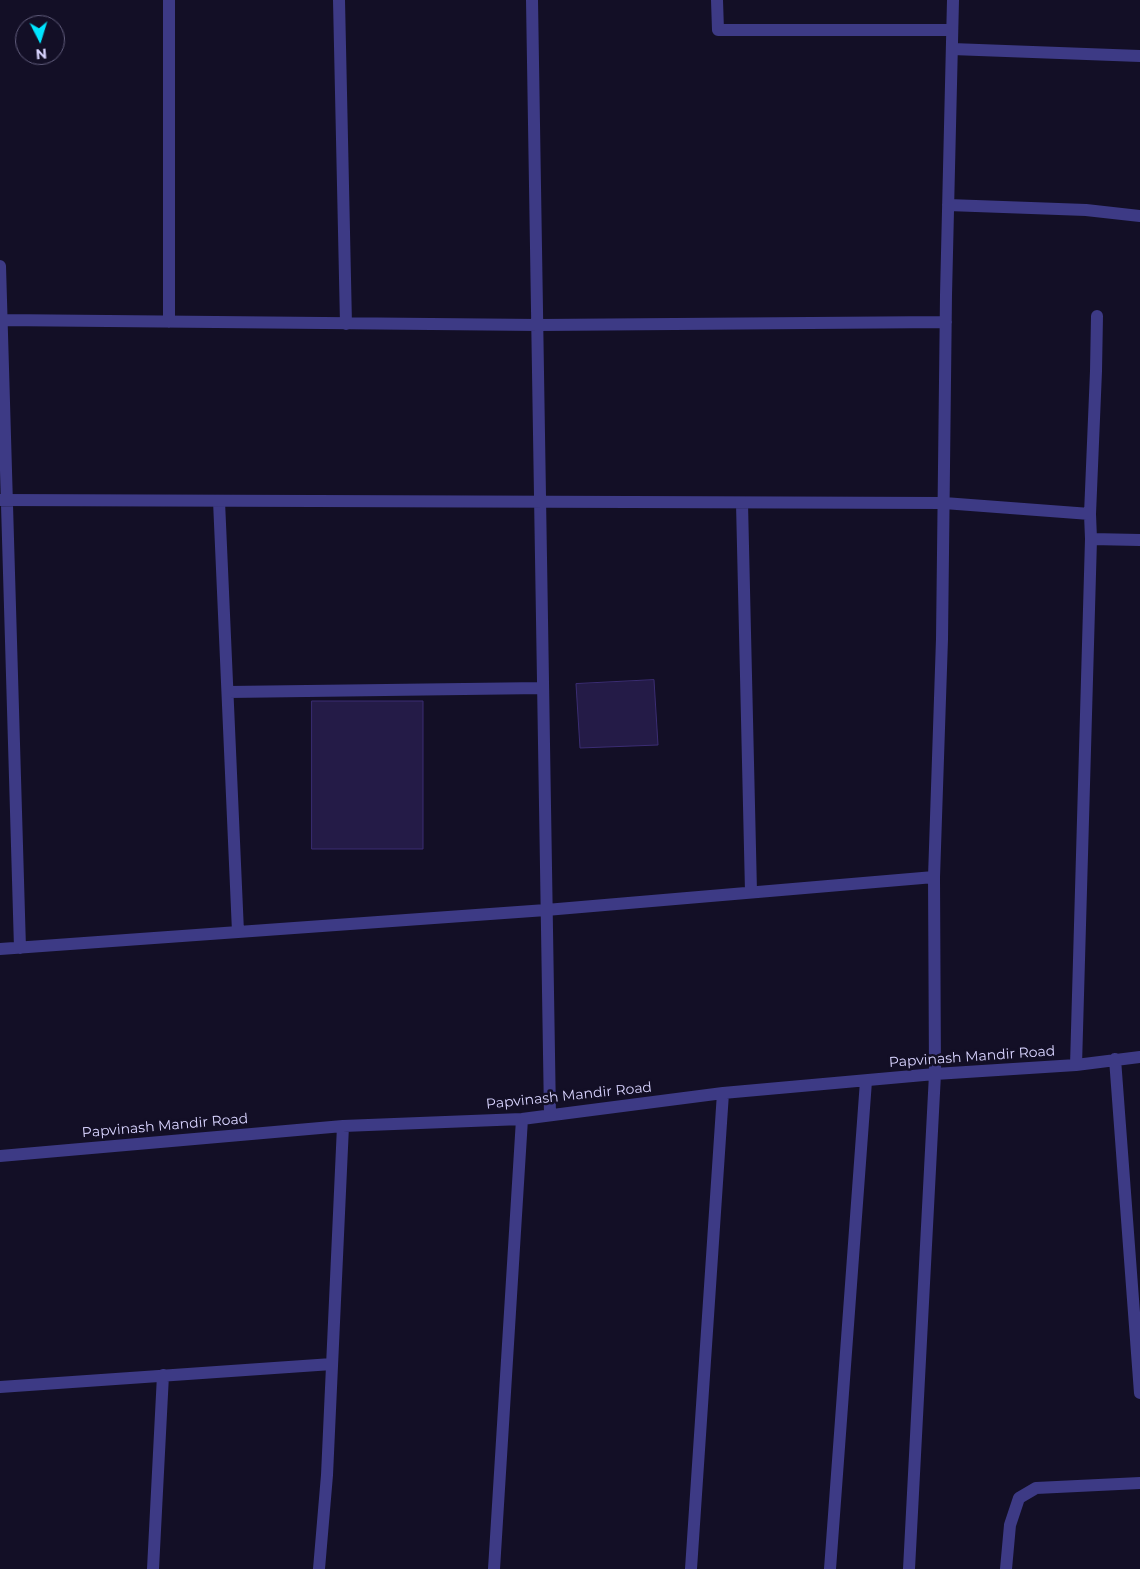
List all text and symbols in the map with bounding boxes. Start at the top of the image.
north arrow [15,15,65,65]
text: N [35,44,48,63]
street label: Papvinash Mandir Road [888,1043,1056,1071]
street label: Papvinash Mandir Road [485,1079,653,1113]
street label: Papvinash Mandir Road [81,1110,249,1142]

